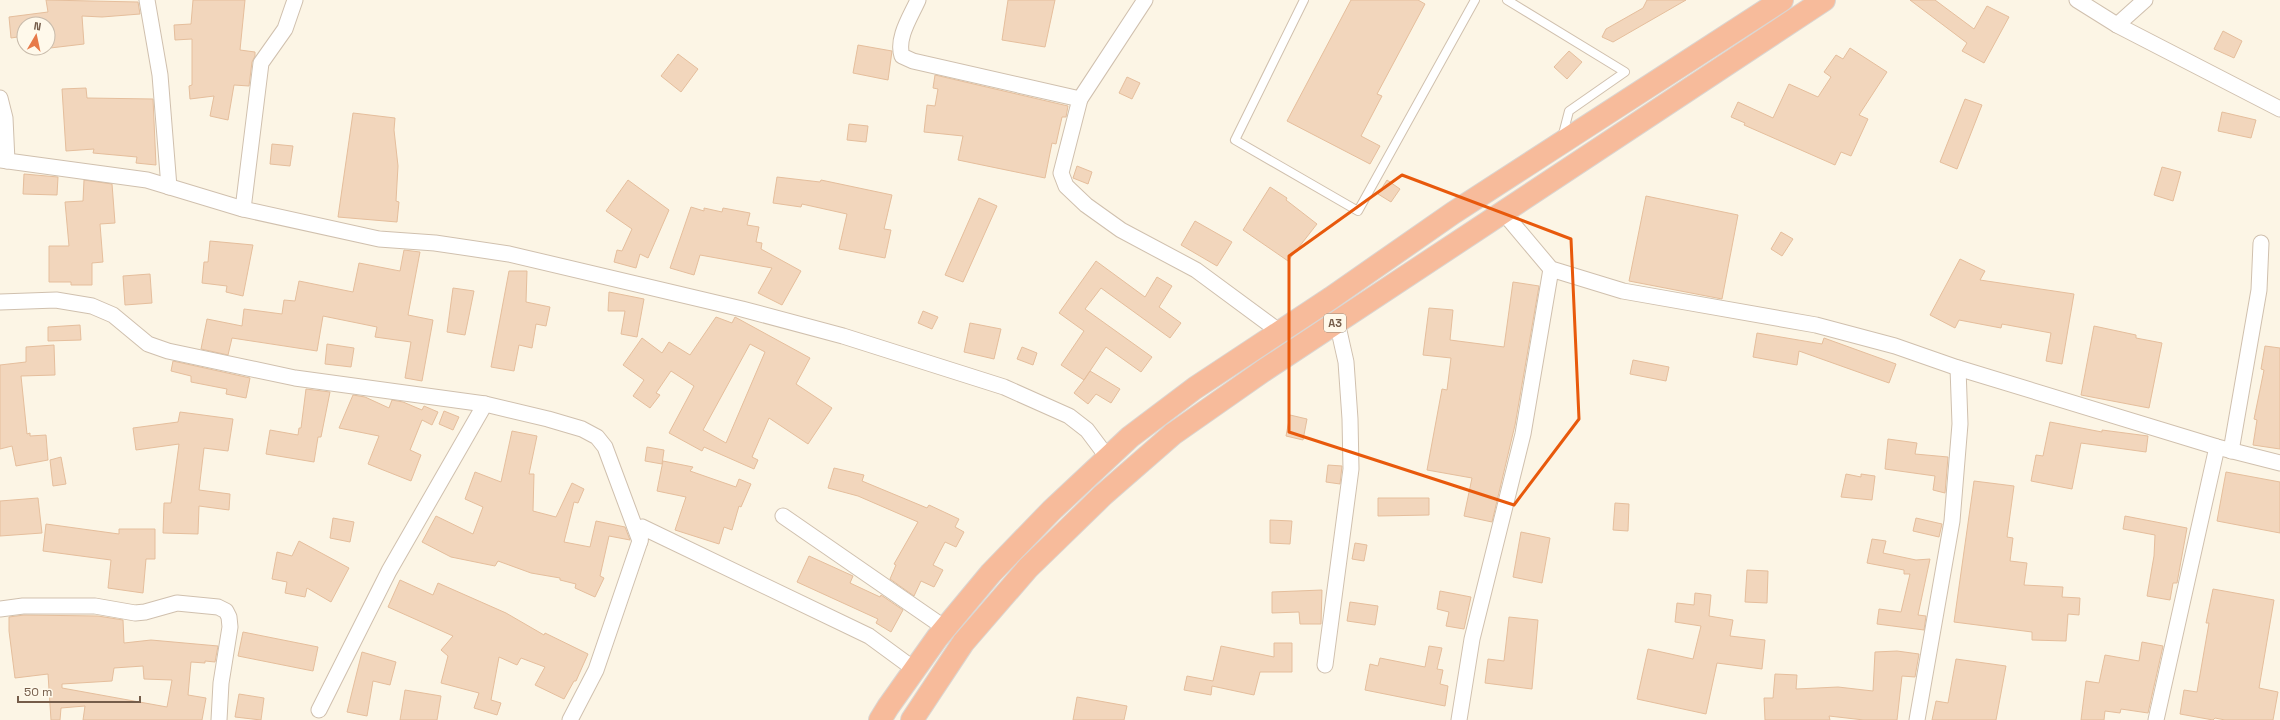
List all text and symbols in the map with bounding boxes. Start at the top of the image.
north arrow [16,16,56,56]
text: N [33,19,42,34]
road number: A3 [1324,314,1346,332]
scale bar [18,678,140,704]
text: 50 m [24,684,52,700]

